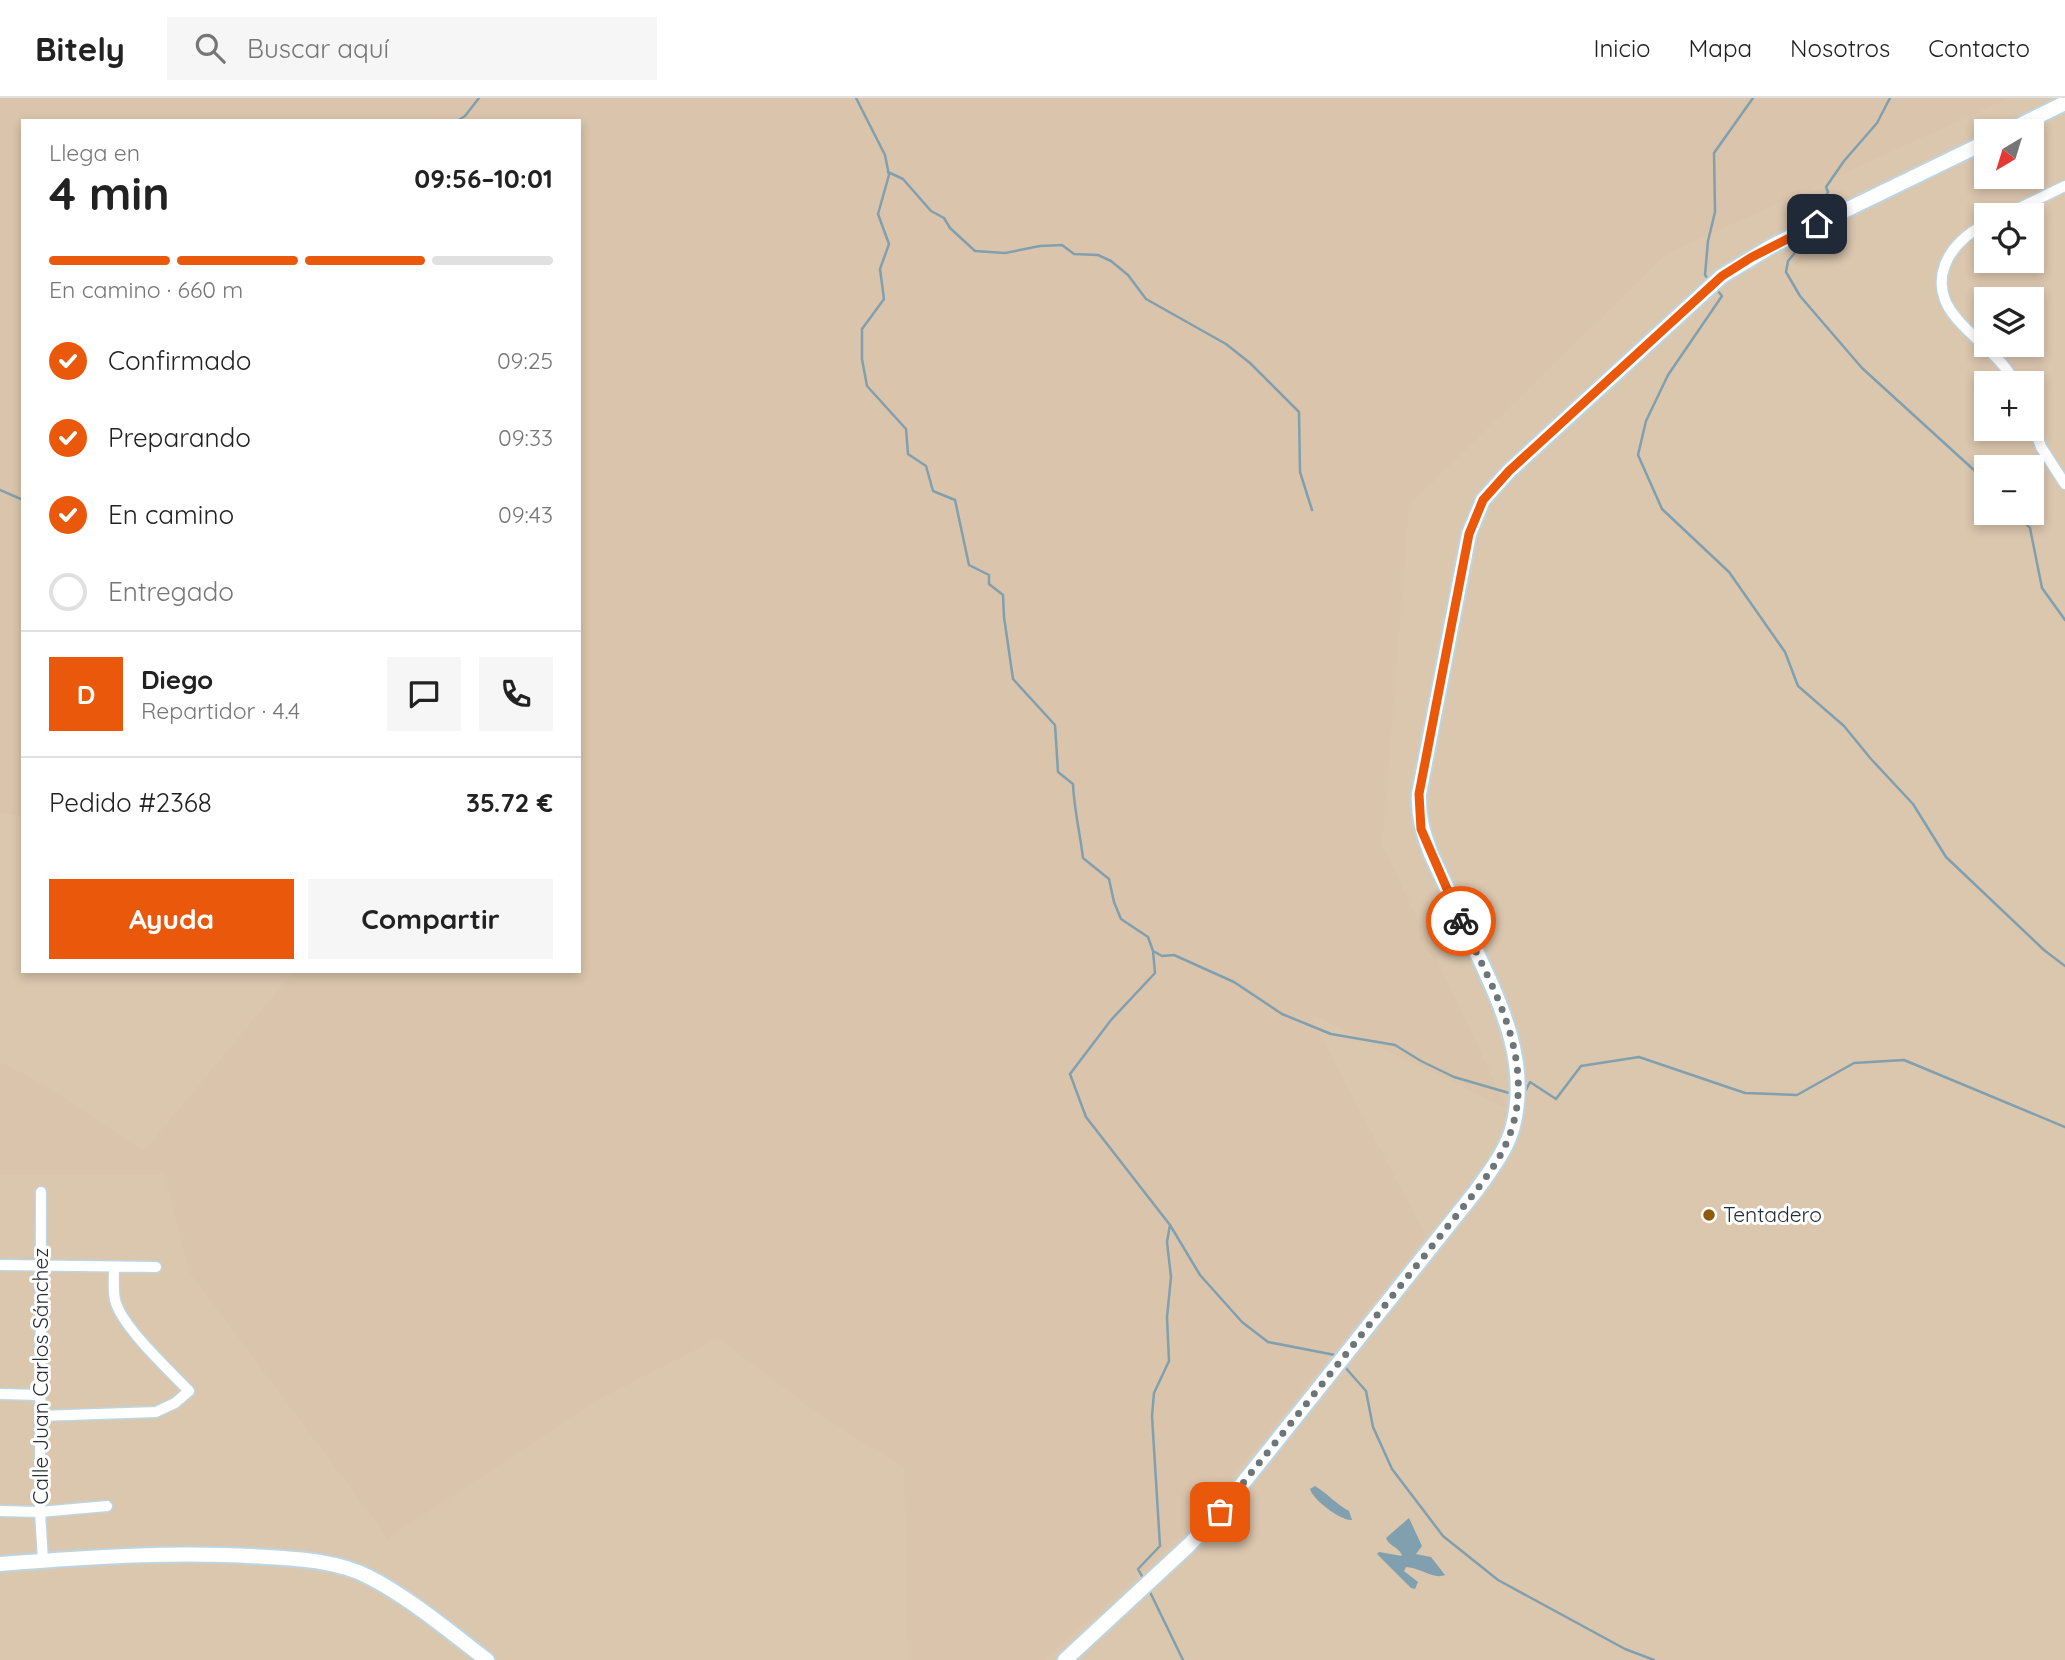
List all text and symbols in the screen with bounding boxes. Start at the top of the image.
search box [167,17,657,80]
text: Bitely [35,28,125,69]
icon: search [191,29,229,67]
text: Buscar aquí [247,32,389,65]
text: Inicio [1593,33,1651,63]
text: Mapa [1689,33,1752,63]
text: Nosotros [1790,33,1890,63]
text: Contacto [1928,33,2030,63]
north arrow [1974,119,2044,189]
map controls [1974,119,2044,525]
text: Llega en [49,138,140,167]
text: 09:56–10:01 [414,162,553,195]
text: 4 min [49,164,170,222]
pin [1787,194,1847,254]
button: locate [1974,203,2044,273]
icon: home [1798,205,1836,243]
text: En camino · 660 m [49,275,243,304]
button: layers [1974,287,2044,357]
icon: check [49,342,87,380]
text: Confirmado [108,344,252,377]
text: 09:25 [497,346,553,375]
button: + [1974,371,2044,441]
icon: check [49,419,87,457]
text: Preparando [108,421,251,454]
text: 09:33 [498,423,553,452]
button: − [1974,455,2044,525]
icon: check [49,496,87,534]
text: En camino [108,498,234,531]
text: 09:43 [498,500,553,529]
text: Entregado [108,575,234,608]
button: chat [387,657,461,731]
button: phone [479,657,553,731]
text: Diego [141,663,213,696]
text: D [77,678,95,711]
text: Repartidor · 4.4 [141,696,300,725]
text: Pedido #2368 [49,786,212,819]
text: 35.72 € [466,786,553,819]
button: Ayuda [49,879,294,959]
button: Compartir [308,879,553,959]
courier [1426,886,1496,956]
icon: bike [1442,902,1480,940]
place label: Tentadero [1723,1201,1822,1227]
marker: Tentadero [1701,1207,1717,1223]
street label: Calle Juan Carlos Sánchez [27,1248,53,1504]
pin [1190,1482,1250,1542]
icon: bag [1201,1493,1239,1531]

